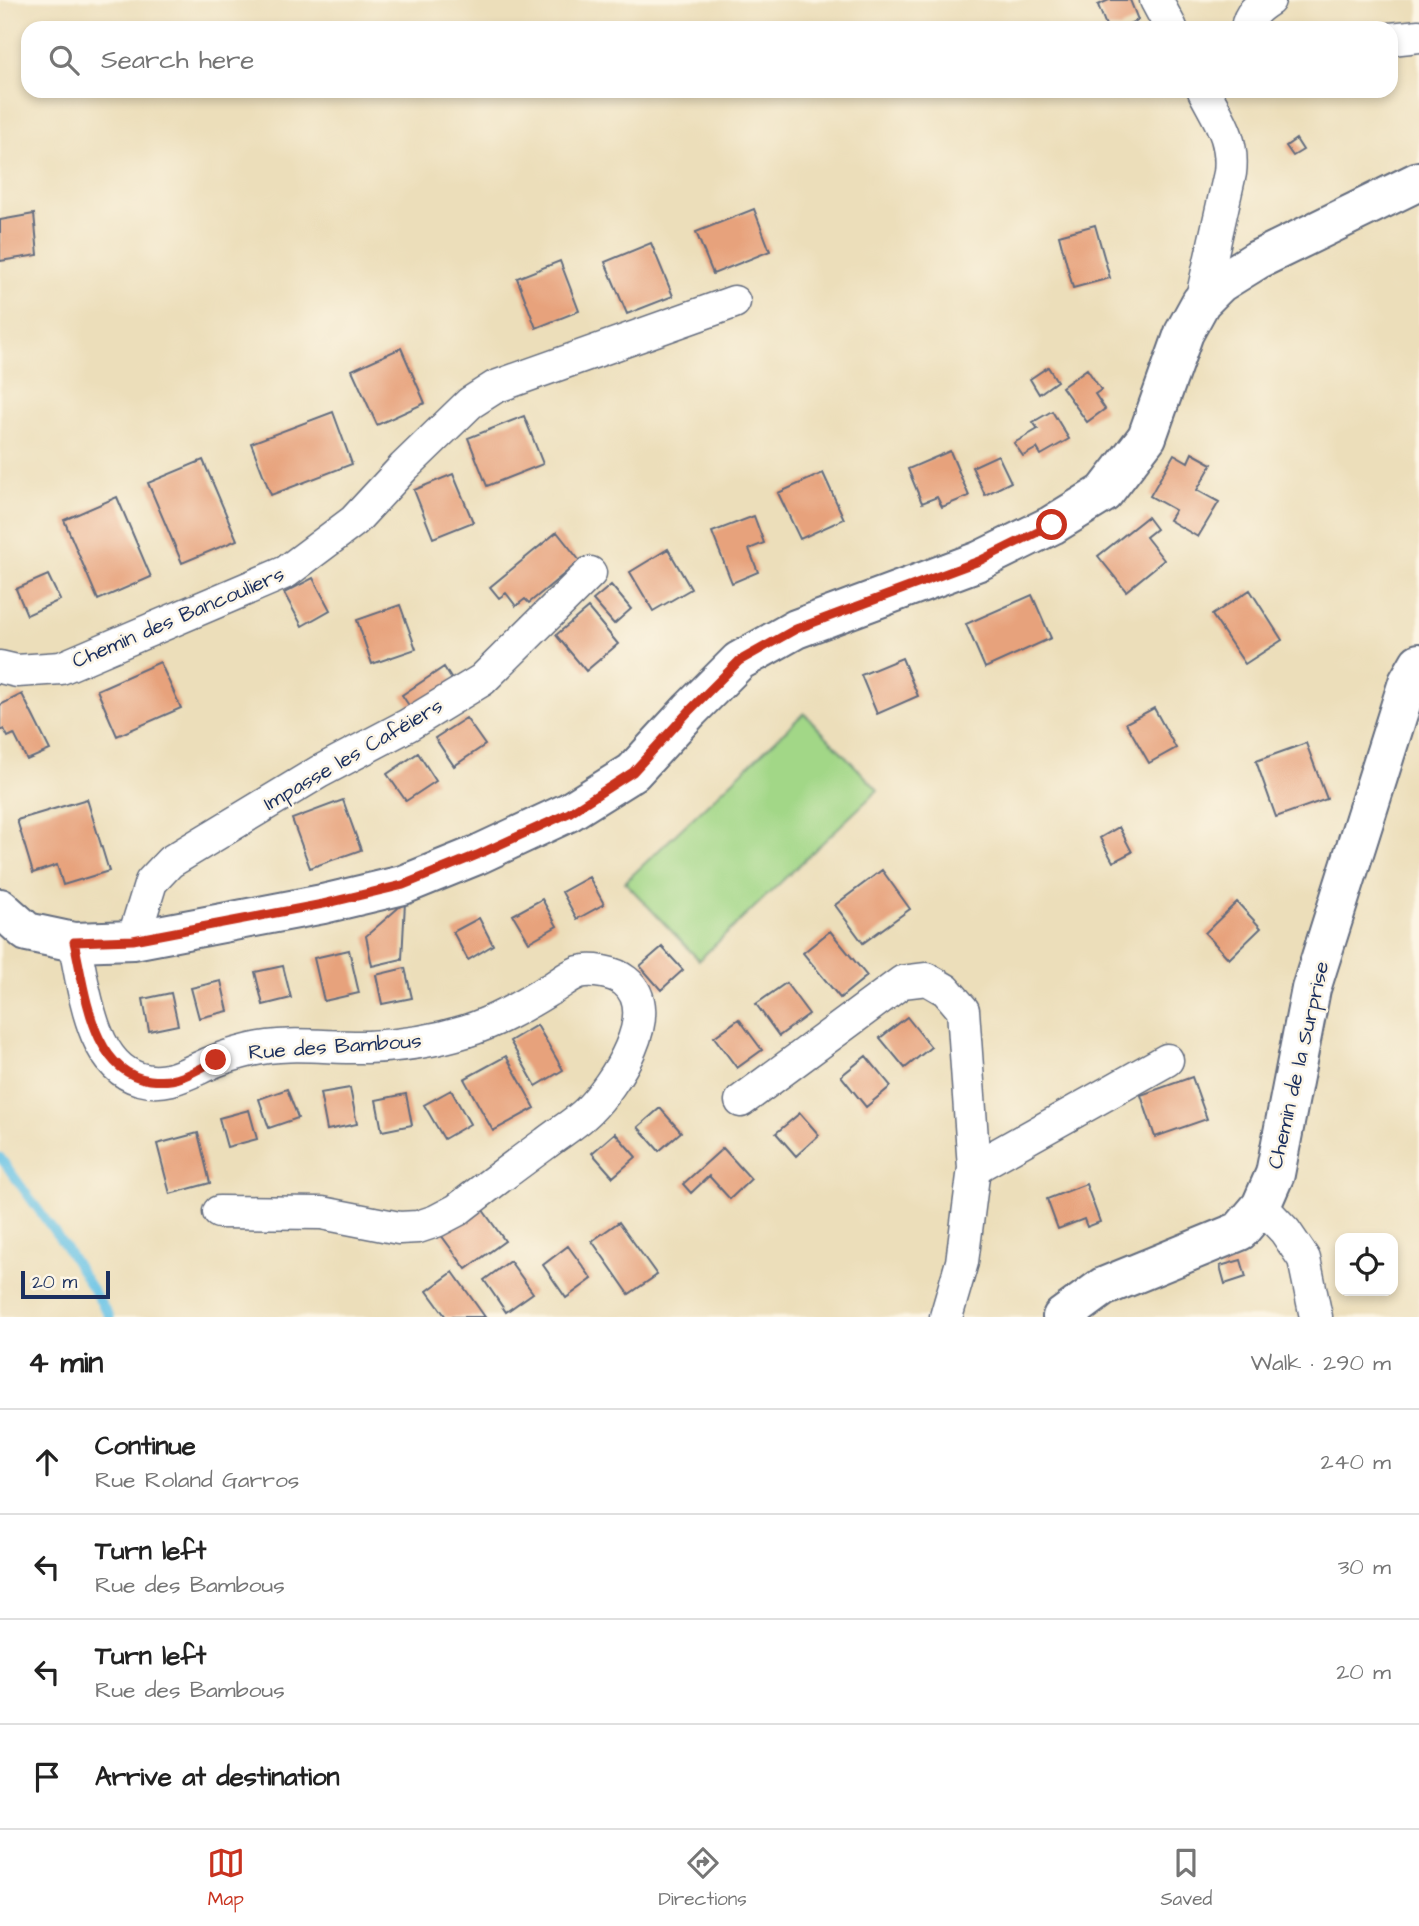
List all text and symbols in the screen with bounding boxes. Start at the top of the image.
search box [21,21,1398,98]
icon: search [45,41,83,79]
text: Search here [101,42,254,78]
route start [1036,509,1067,540]
street label: Chemin des Bancouliers [68,560,289,675]
street label: Impasse les Caféiers [258,691,449,818]
street label: Chemin de la Surprise [1261,959,1337,1172]
street label: Rue des Bambous [248,1026,422,1067]
route end [200,1044,231,1075]
map controls [1335,1233,1398,1296]
button: locate [1335,1233,1398,1296]
scale bar [21,1268,110,1300]
text: 20 m [32,1269,77,1296]
text: 4 min [28,1342,103,1384]
text: Walk · 290 m [1250,1347,1391,1379]
text: Continue [95,1428,196,1464]
icon: ahead [28,1443,66,1481]
text: 240 m [1321,1446,1391,1478]
text: Rue Roland Garros [95,1464,299,1496]
text: Turn left [95,1533,206,1569]
icon: left [28,1548,66,1586]
text: 30 m [1338,1551,1391,1583]
text: Rue des Bambous [95,1569,285,1601]
text: Turn left [95,1638,206,1674]
icon: left [28,1653,66,1691]
text: 20 m [1336,1656,1391,1688]
text: Rue des Bambous [95,1674,285,1706]
icon: arrive [28,1758,66,1796]
text: Arrive at destination [95,1759,340,1795]
tab: Map [207,1844,245,1913]
tab: Directions [658,1844,747,1913]
tab: Saved [1160,1844,1212,1913]

